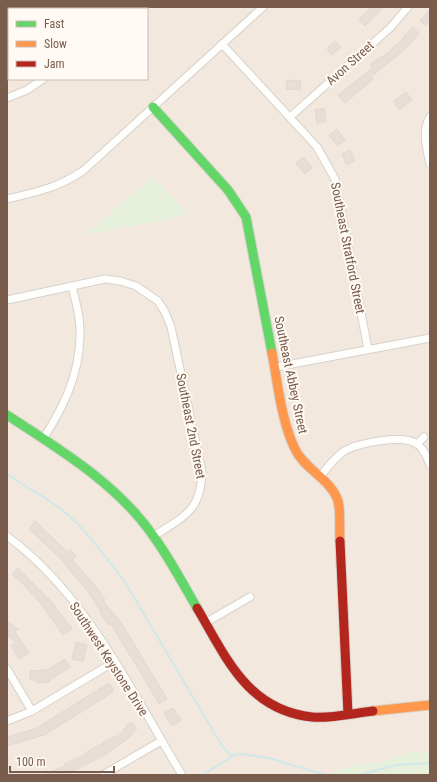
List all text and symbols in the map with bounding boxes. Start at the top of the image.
legend [8,8,148,80]
text: Fast [44,17,65,31]
text: Slow [44,37,67,51]
street label: Avon Street [323,38,377,88]
text: Jam [44,57,65,71]
street label: Southeast Stratford Street [328,181,368,315]
street label: Southeast Abbey Street [271,315,311,435]
street label: Southeast 2nd Street [173,372,209,480]
street label: Southwest Keystone Drive [67,599,151,719]
scale bar [10,748,114,774]
text: 100 m [16,755,46,769]

